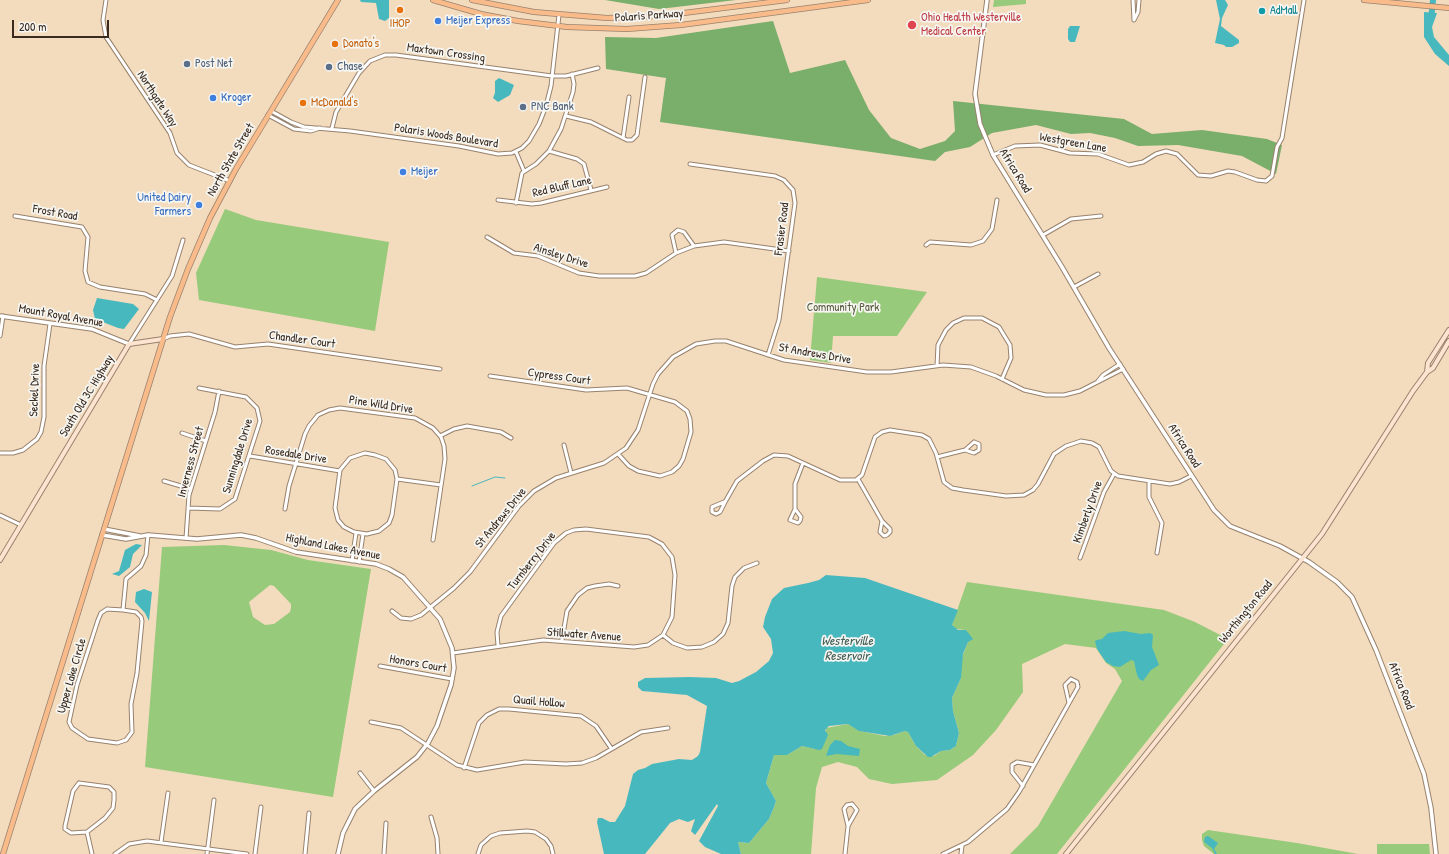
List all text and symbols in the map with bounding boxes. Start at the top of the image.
place label: AdMall [1270,4,1298,18]
marker: IHOP [395,5,405,15]
street label: Polaris Parkway [614,6,684,26]
marker: AdMall [1257,6,1267,16]
place label: Ohio Health Westerville Medical Center [921,11,1021,39]
scale bar [14,12,111,38]
place label: Meijer Express [446,14,510,28]
marker: Meijer Express [433,16,443,26]
place label: IHOP [390,17,410,31]
text: 200 m [19,18,46,35]
marker: Ohio Health Westerville Medical Center [906,19,918,31]
place label: Donato's [343,37,379,51]
marker: Donato's [330,39,340,49]
street label: Maxtown Crossing [406,40,486,66]
place label: Post Net [195,57,232,71]
marker: Post Net [182,59,192,69]
place label: Chase [337,60,363,74]
marker: Chase [324,62,334,72]
street label: Northgate Way [134,68,180,130]
place label: Kroger [221,91,251,105]
marker: Kroger [208,93,218,103]
place label: McDonald's [311,96,358,110]
marker: McDonald's [298,98,308,108]
place label: PNC Bank [531,100,574,114]
marker: PNC Bank [518,102,528,112]
street label: North State Street [204,121,258,199]
street label: Polaris Woods Boulevard [393,121,499,151]
street label: Westgreen Lane [1038,130,1108,156]
street label: Africa Road [996,146,1034,196]
place label: Meijer [411,165,438,179]
marker: Meijer [398,167,408,177]
street label: Red Bluff Lane [531,173,593,201]
place label: United Dairy Farmers [137,191,191,219]
marker: United Dairy Farmers [194,200,204,210]
street label: Frost Road [32,202,78,224]
street label: Frasier Road [772,202,792,256]
street label: Ainsley Drive [532,240,590,272]
street label: Mount Royal Avenue [18,301,104,331]
park label: Community Park [807,301,879,315]
street label: Chandler Court [268,328,336,352]
street label: St Andrews Drive [778,341,852,367]
street label: South Old 3C Highway [57,352,117,440]
street label: Seckel Drive [27,363,43,417]
street label: Cypress Court [527,365,591,389]
street label: Pine Wild Drive [348,393,414,417]
street label: Sunningdale Drive [220,417,256,495]
street label: Africa Road [1165,421,1203,471]
street label: Inverness Street [175,425,207,499]
street label: Rosedale Drive [264,443,328,467]
street label: Kimberly Drive [1070,479,1106,545]
street label: St Andrews Drive [472,485,530,551]
street label: Turnberry Drive [505,529,559,593]
street label: Highland Lakes Avenue [284,531,382,563]
street label: Worthington Road [1216,578,1276,646]
street label: Stillwater Avenue [546,625,622,645]
water label: Westerville Reservoir [821,634,873,665]
street label: Upper Lake Circle [54,637,90,715]
street label: Honors Court [388,652,448,676]
street label: Africa Road [1385,660,1417,712]
street label: Quail Hollow [512,693,566,711]

